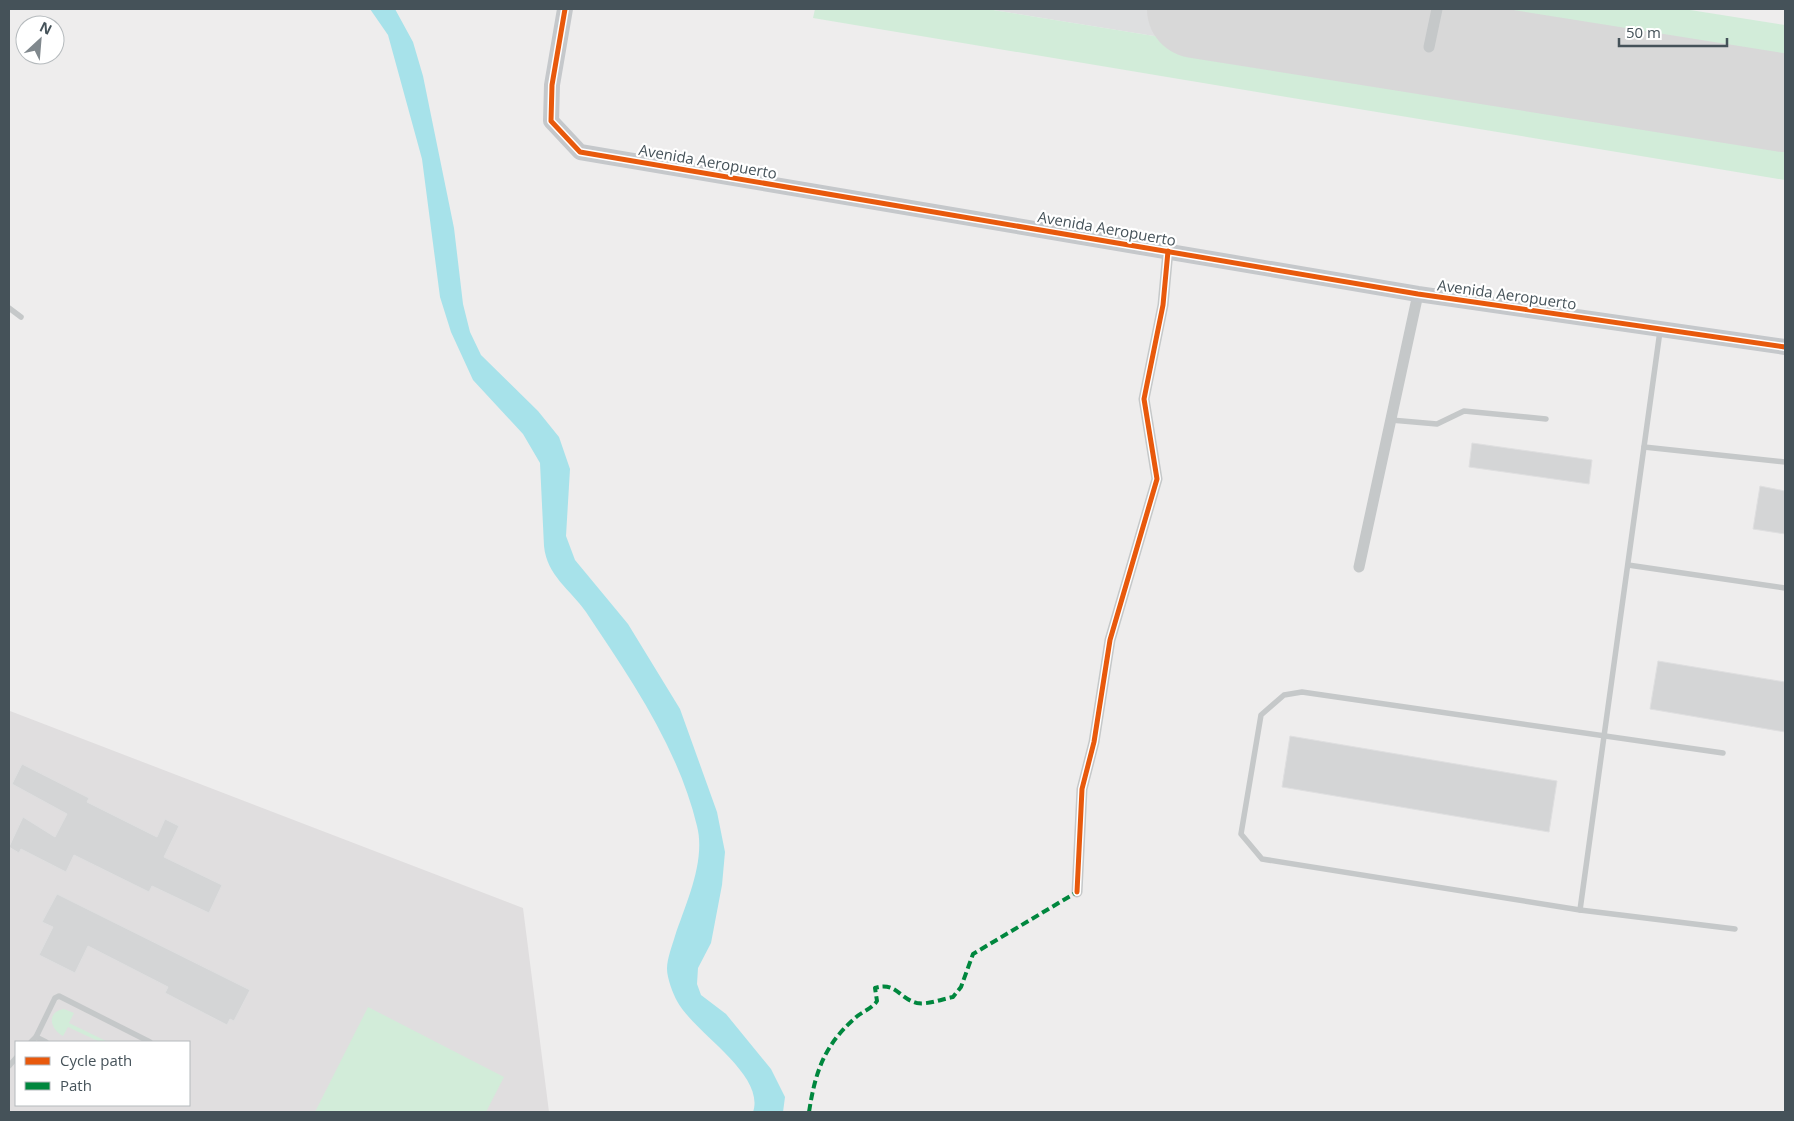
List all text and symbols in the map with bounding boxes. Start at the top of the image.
north arrow [15,15,65,65]
scale bar [1619,15,1726,47]
text: N [37,17,55,39]
text: 50 m [1626,22,1661,42]
street label: Avenida Aeropuerto [637,139,779,183]
street label: Avenida Aeropuerto [1036,206,1178,250]
street label: Avenida Aeropuerto [1436,274,1578,314]
legend [15,1041,190,1106]
text: Cycle path [60,1050,132,1070]
text: Path [60,1075,92,1095]

